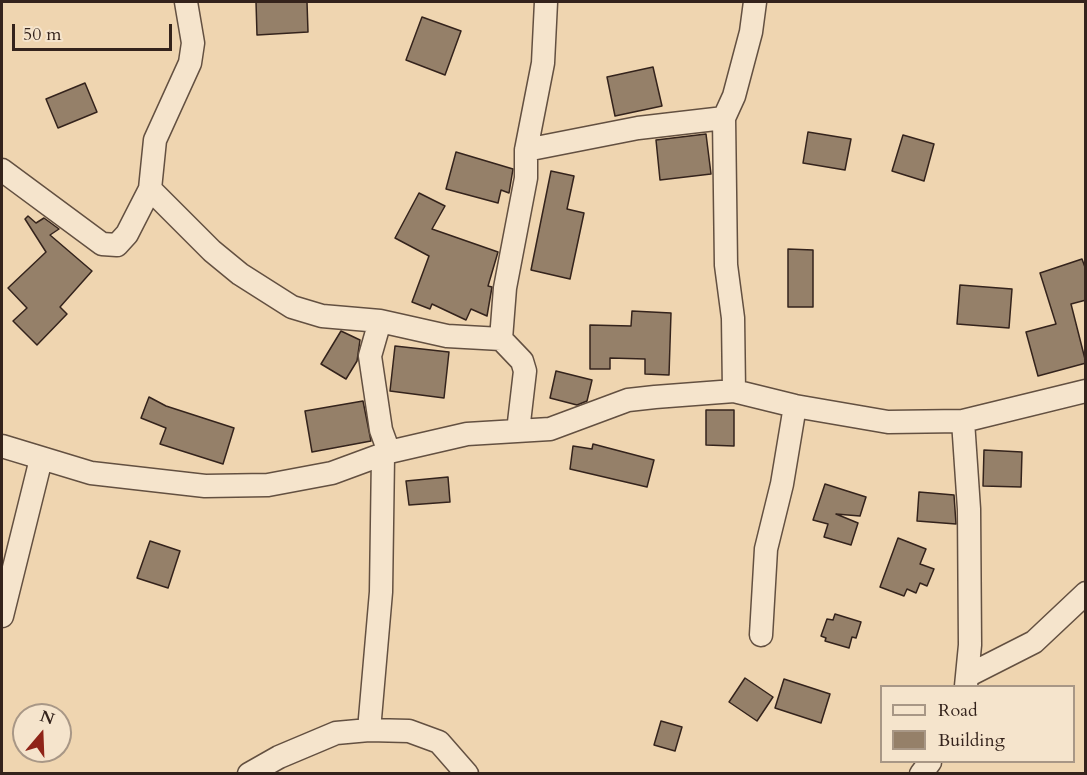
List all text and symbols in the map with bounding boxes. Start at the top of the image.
scale bar [15,12,176,50]
text: 50 m [23,22,62,47]
legend [880,685,1075,763]
text: Road [938,698,978,723]
north arrow [12,703,72,763]
text: N [37,705,57,731]
text: Building [938,728,1005,753]

